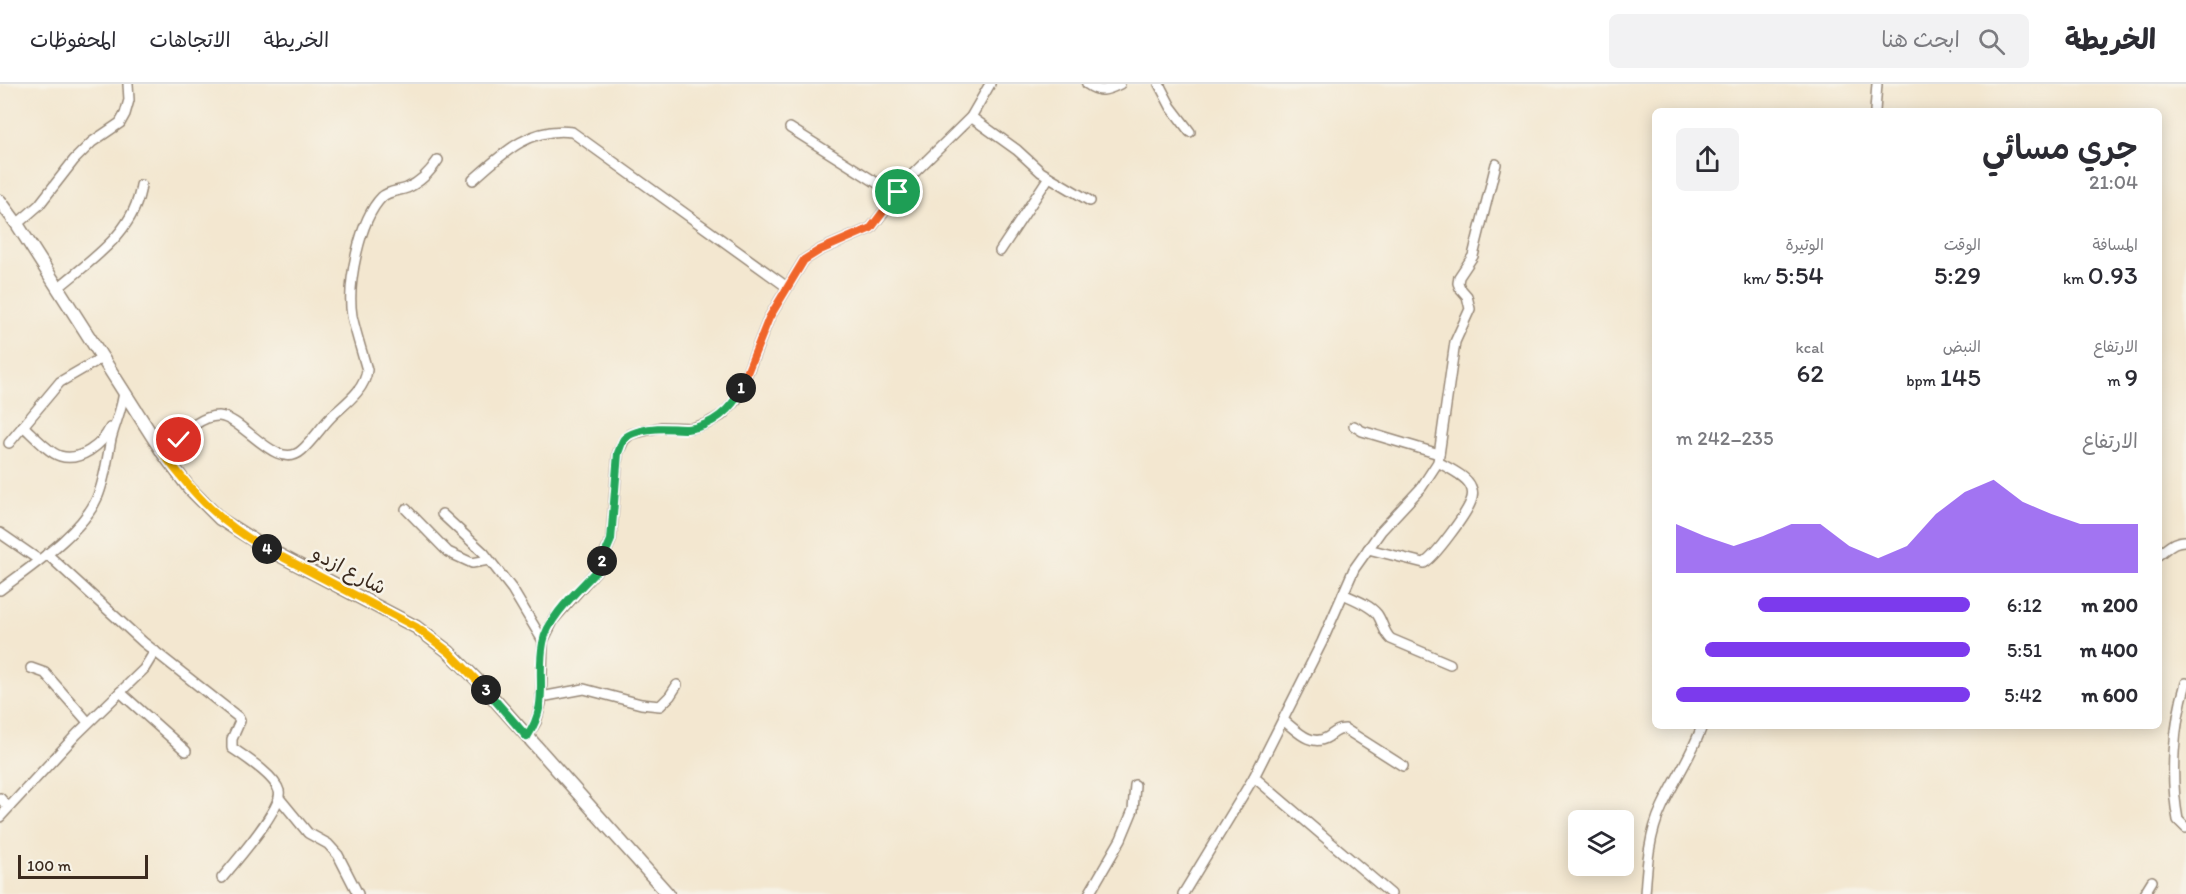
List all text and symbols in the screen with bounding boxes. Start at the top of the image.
search box [1609,14,2029,68]
text: الخريطة [2065,22,2156,56]
icon: search [1975,25,2008,58]
text: ابحث هنا [1881,26,1960,53]
text: المحفوظات [30,27,116,52]
text: الاتجاهات [149,27,231,52]
text: الخريطة [264,27,329,52]
button: share [1676,128,1739,191]
text: جري مسائي [1982,128,2138,167]
pin [872,166,923,217]
text: 21:04 [2089,170,2138,194]
icon: arrive [881,175,914,208]
text: الوتيرة [1785,235,1824,254]
text: الوقت [1944,235,1981,254]
text: المسافة [2092,235,2138,254]
text: 5:54 [1775,259,1824,291]
text: 5:29 [1934,259,1981,291]
text: 0.93 [2088,259,2138,291]
text: /km [1743,269,1775,288]
text: km [2063,269,2088,288]
text: النبض [1943,337,1981,356]
text: الارتفاع [2093,337,2138,356]
text: kcal [1796,338,1824,357]
text: 62 [1797,357,1824,389]
text: 145 [1940,361,1981,393]
text: 9 [2124,361,2138,393]
text: bpm [1906,371,1940,390]
text: m [2107,371,2124,390]
pin: 1 [726,373,756,403]
text: 1 [737,378,745,397]
pin [153,414,204,465]
icon: check [162,423,195,456]
text: 235–242 m [1676,426,1773,450]
text: الارتفاع [2082,429,2138,453]
pin: 4 [252,534,282,564]
text: 4 [262,539,272,558]
street label: شارع ازدو [306,540,390,601]
pin: 2 [587,546,617,576]
text: 2 [598,551,606,570]
text: 6:12 [2007,593,2042,617]
text: 200 m [2082,593,2138,617]
text: 5:51 [2007,638,2042,662]
text: 400 m [2080,638,2138,662]
pin: 3 [471,675,501,705]
text: 3 [482,680,490,699]
text: 5:42 [2004,683,2042,707]
text: 600 m [2081,683,2138,707]
map controls [1568,810,1634,876]
button: layers [1568,810,1634,876]
scale bar [18,852,148,880]
text: 100 m [27,856,71,875]

